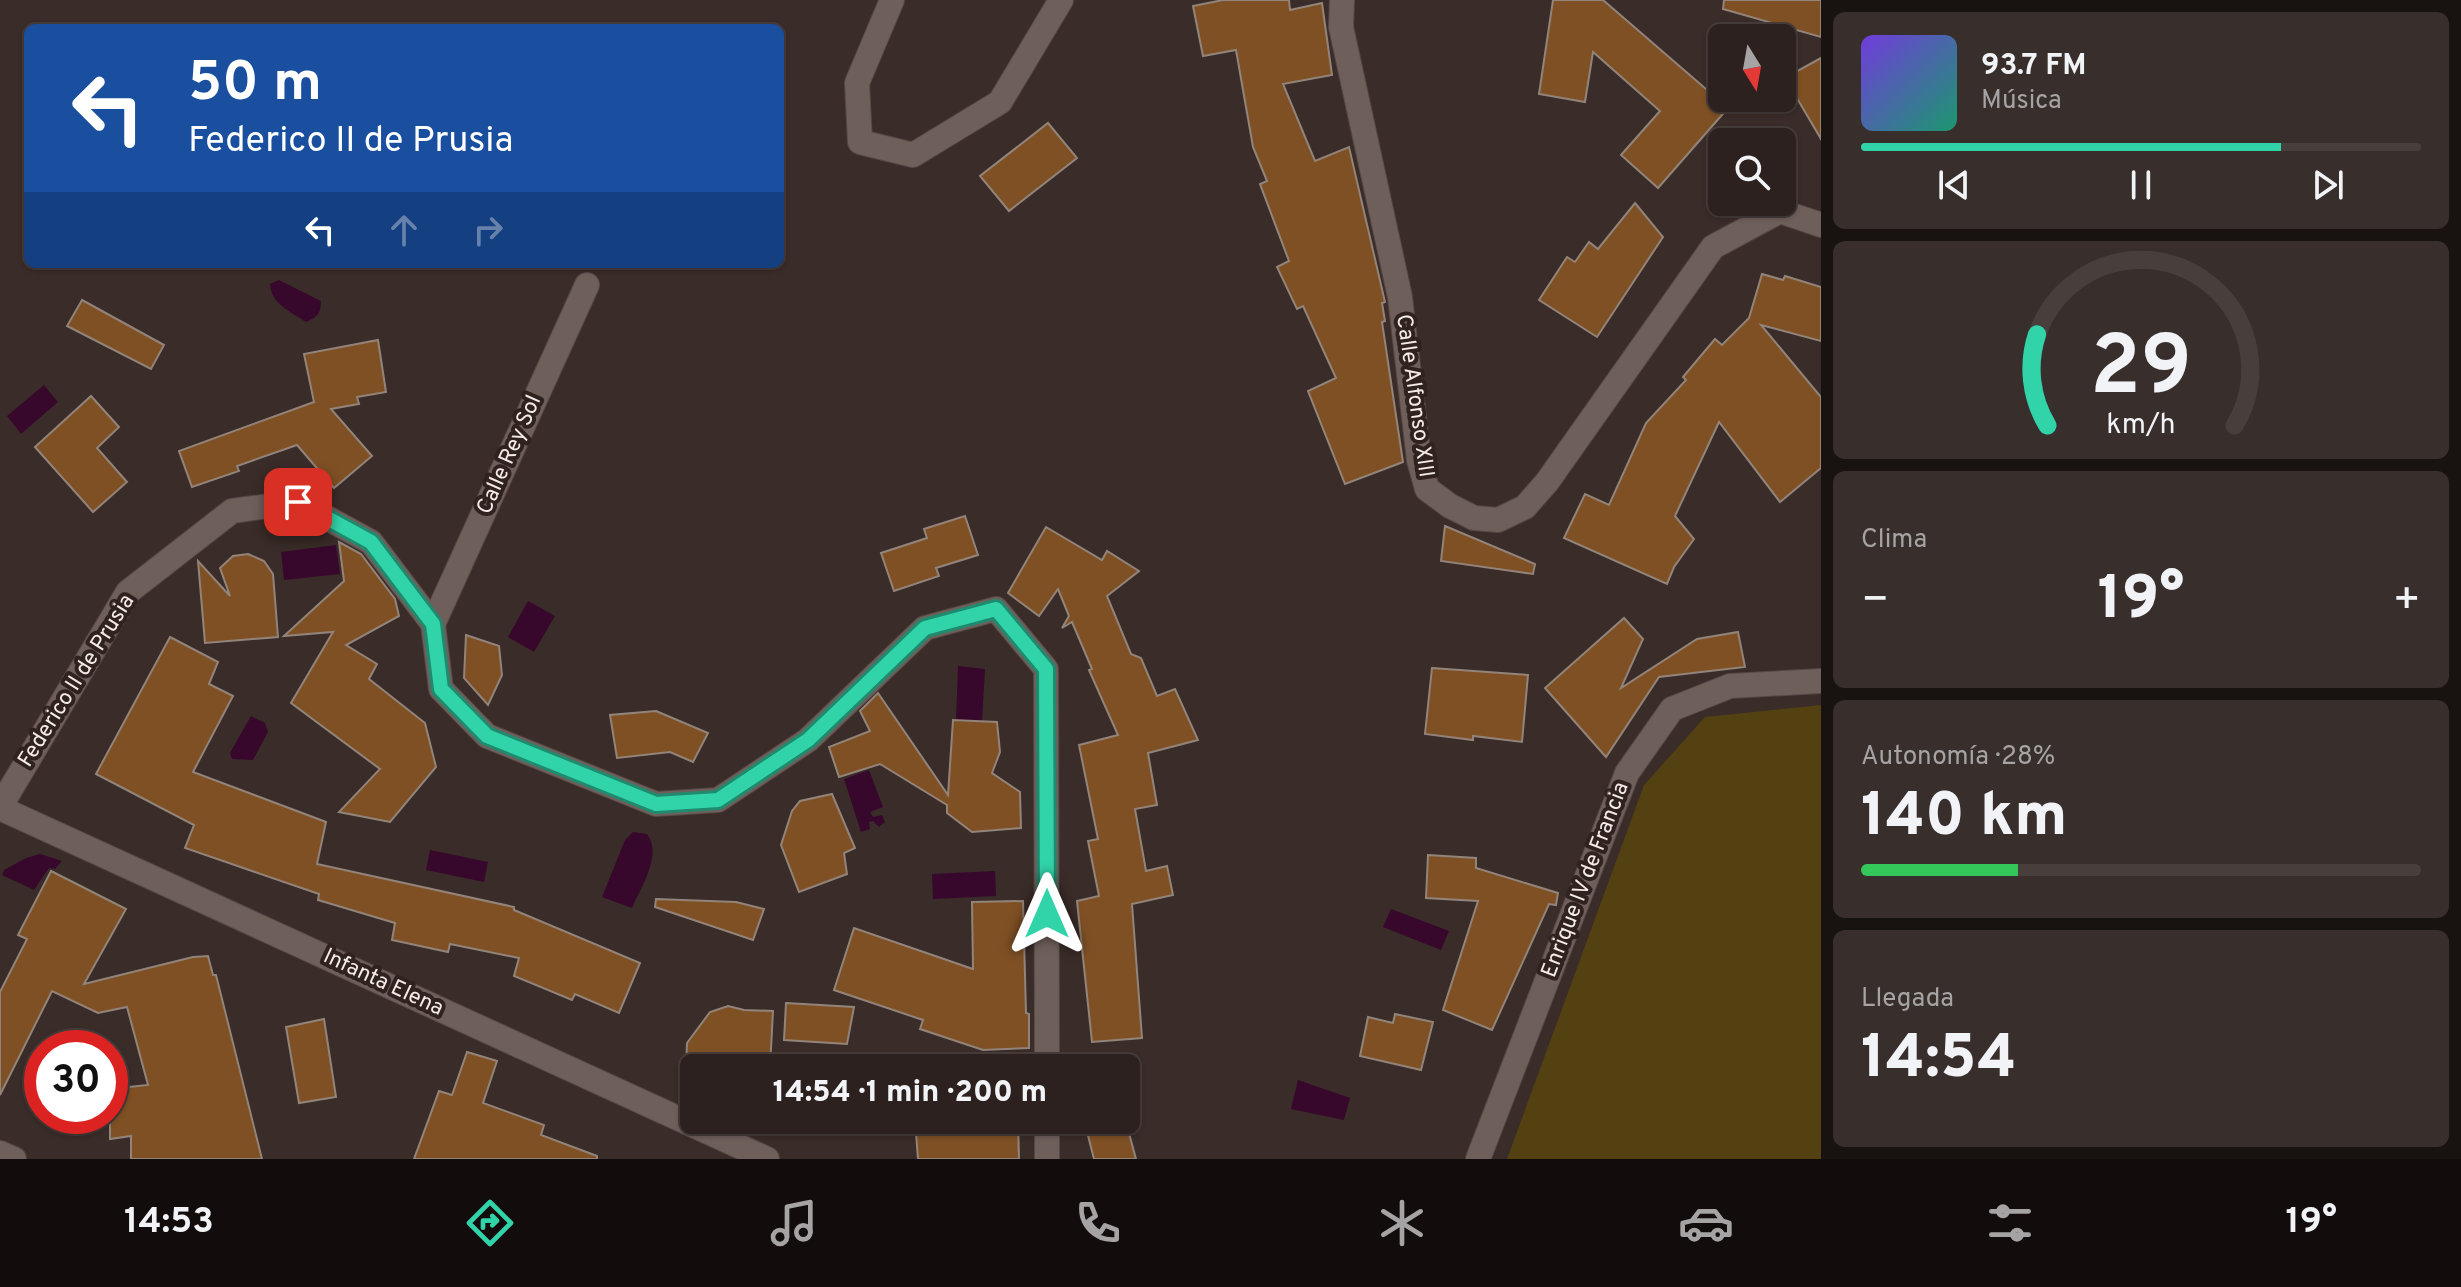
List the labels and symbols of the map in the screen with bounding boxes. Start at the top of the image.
north arrow [1708,24,1796,112]
street label: Calle Alfonso XIII [1389,313,1439,479]
street label: Calle Rey Sol [472,391,548,519]
pin [264,468,332,536]
street label: Federico II de Prusia [13,590,141,772]
street label: Enrique IV de Francia [1536,778,1636,982]
position arrow [1005,872,1089,956]
street label: Infanta Elena [319,943,447,1023]
speed limit sign: 30 [24,1030,128,1134]

